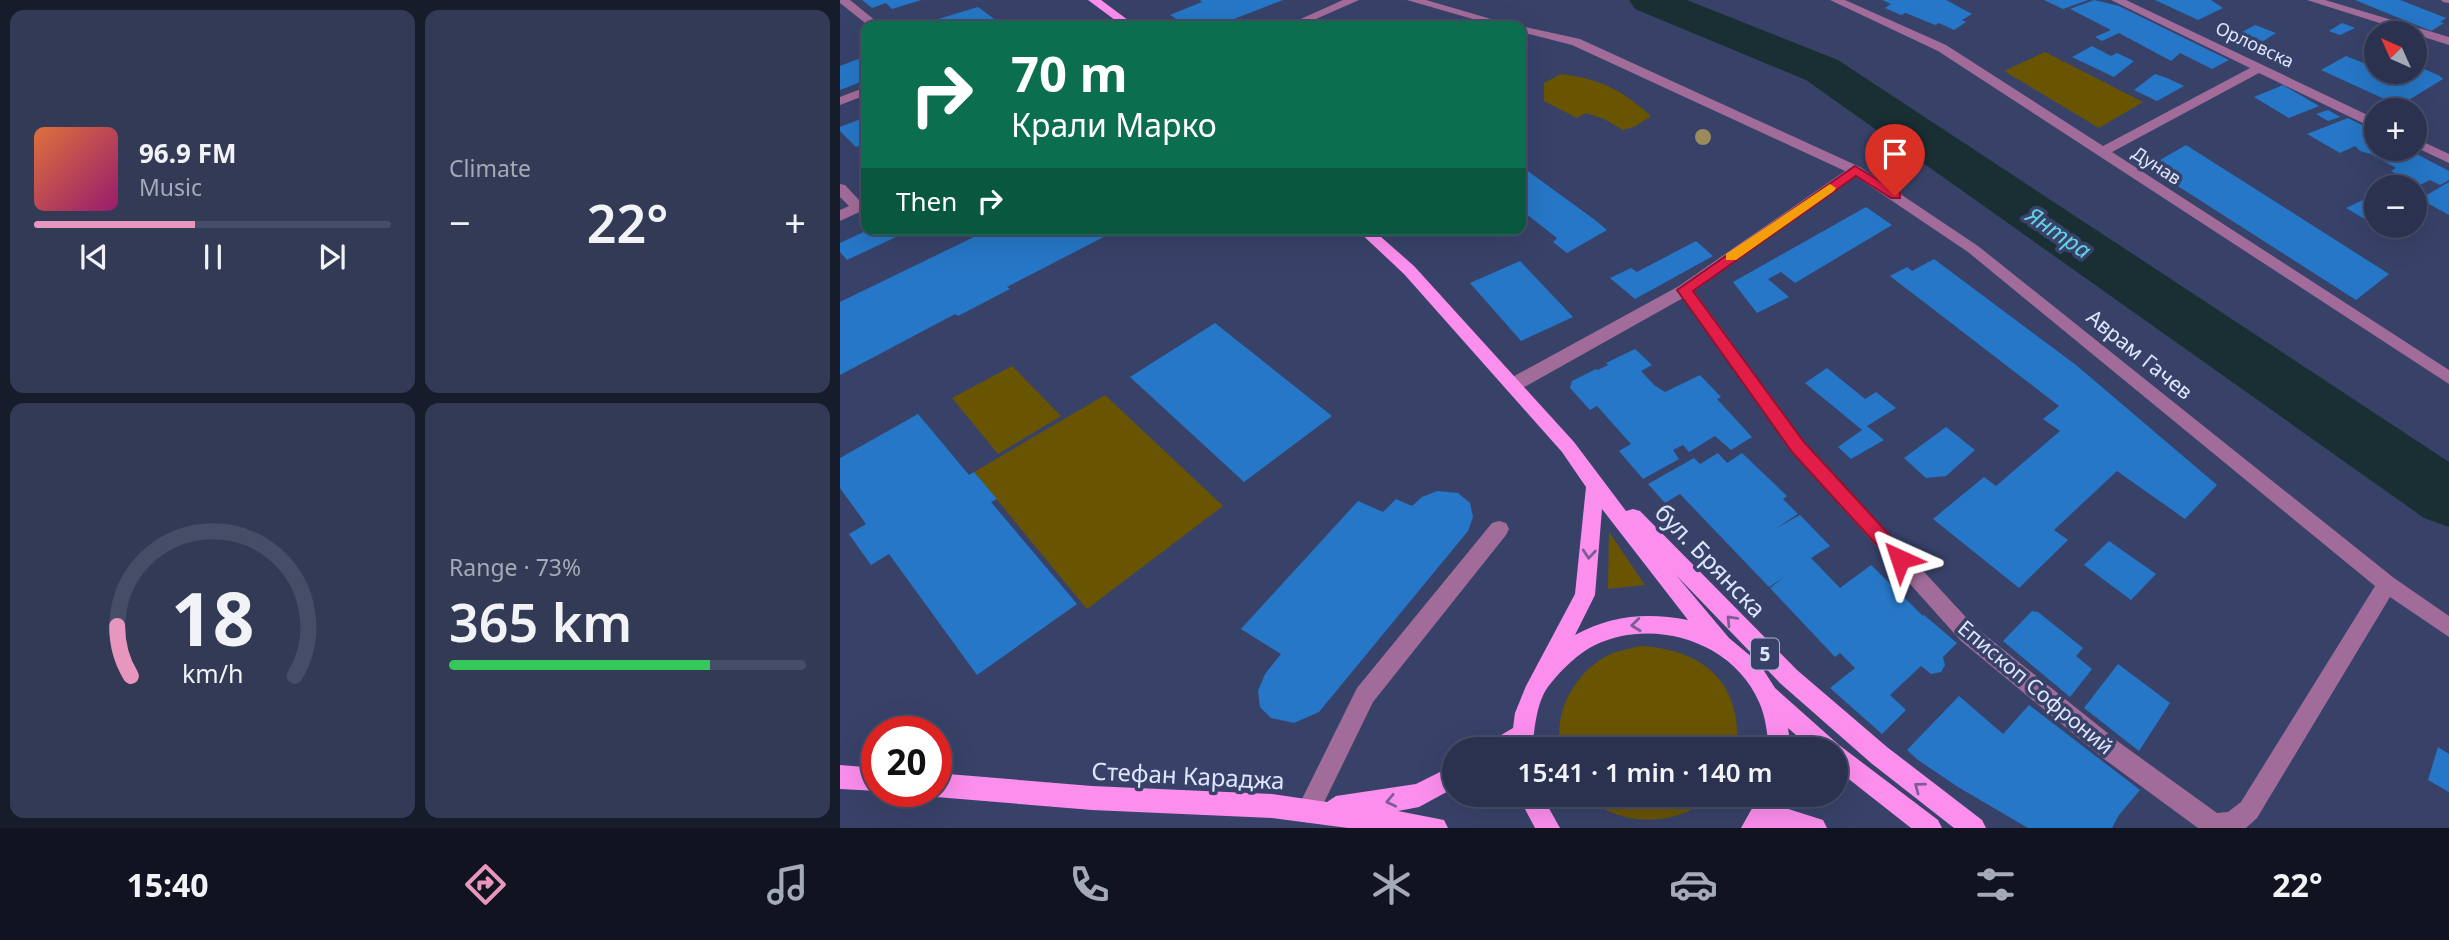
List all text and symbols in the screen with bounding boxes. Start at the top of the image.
street label: Орловска [2212,15,2298,73]
north arrow [2364,21,2427,84]
map controls [2364,21,2427,238]
text: 70 m [1011,40,1128,106]
icon: right [896,49,987,140]
button: + [2364,98,2427,161]
text: Крали Марко [1011,103,1217,146]
pin [1865,124,1925,196]
text: 96.9 FM [139,135,236,171]
icon: arrive [1876,135,1914,173]
street label: Дунав [2128,140,2186,190]
text: Climate [449,152,531,184]
text: Music [139,171,202,203]
button: − [2364,175,2427,238]
icon: right [971,182,1009,220]
text: Then [896,183,957,219]
text: 22° [587,187,668,258]
text: − [449,196,471,248]
text: + [784,196,806,248]
water label: Янтра [2019,198,2098,266]
icon: previous [75,238,113,276]
icon: pause [194,238,232,276]
icon: next [313,238,351,276]
street label: Аврам Гачев [2081,303,2199,405]
street label: бул. Брянска [1648,496,1774,624]
position arrow [1863,522,1937,596]
one-way arrow [1582,549,1597,560]
text: Range · 73% [449,551,581,583]
text: 18 [171,569,254,668]
text: 365 km [449,586,632,657]
street label: Епископ Софроний [1952,614,2120,760]
one-way arrow [1726,615,1739,628]
one-way arrow [1630,617,1641,632]
road number: 5 [1751,638,1779,670]
text: km/h [182,656,243,690]
speed limit sign: 20 [861,716,952,807]
street label: Стефан Караджа [1091,753,1285,797]
text: 15:41 · 1 min · 140 m [1518,754,1772,790]
one-way arrow [1914,783,1927,796]
one-way arrow [1385,793,1397,807]
icon: directions [461,860,510,909]
icon: music [763,860,812,909]
icon: phone [1065,860,1114,909]
icon: climate [1367,860,1416,909]
icon: car [1669,860,1718,909]
icon: filters [1971,860,2020,909]
text: 15:40 [126,863,209,906]
text: 22° [2272,863,2323,906]

